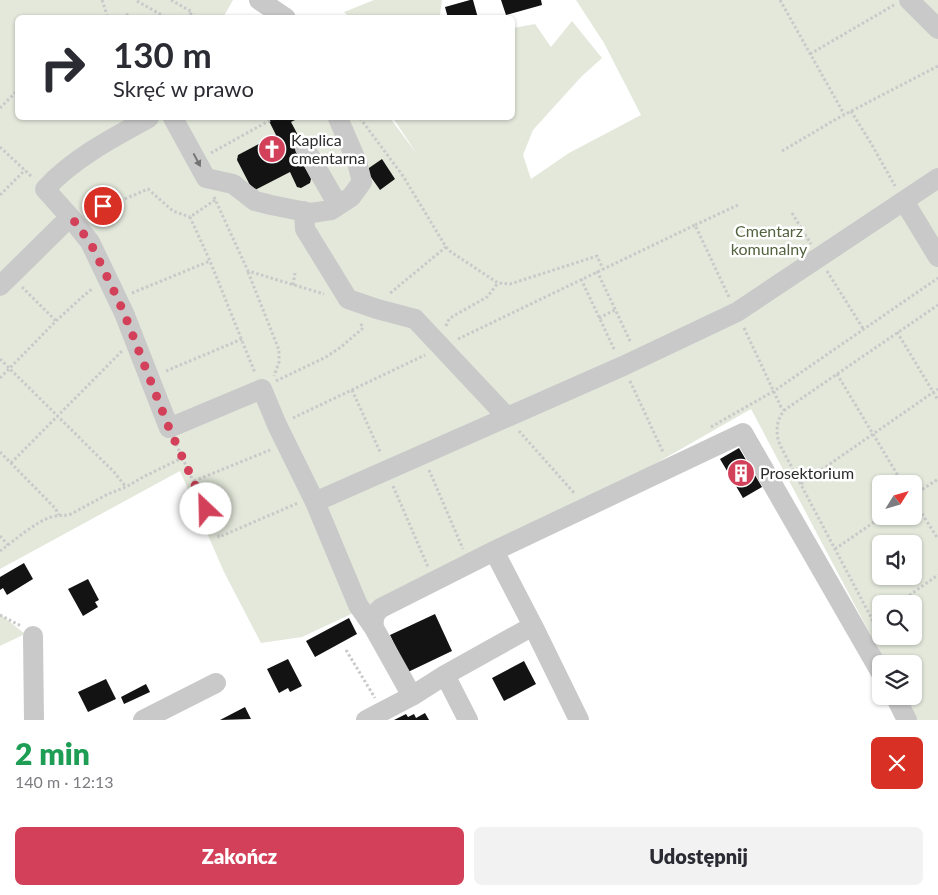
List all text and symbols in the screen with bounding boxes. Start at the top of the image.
text: 130 m [113,33,212,75]
icon: right [30,35,95,100]
text: Skręć w prawo [113,75,254,102]
place label: Kaplica cmentarna [291,130,365,167]
church icon: Kaplica cmentarna [257,134,287,164]
one-way arrow [193,153,201,167]
pin [82,185,124,227]
icon: arrive [89,192,117,220]
park label: Cmentarz komunalny [731,221,808,258]
building icon: Prosektorium [726,458,756,488]
place label: Prosektorium [760,463,854,482]
north arrow [872,475,922,525]
map controls [872,475,922,705]
position arrow [179,482,231,534]
button: sound [872,535,922,585]
button: search [872,595,922,645]
button: layers [872,655,922,705]
text: 2 min [15,735,90,771]
button: close [871,737,923,789]
text: 140 m · 12:13 [15,772,114,791]
button: Zakończ [15,827,464,885]
button: Udostępnij [474,827,923,885]

